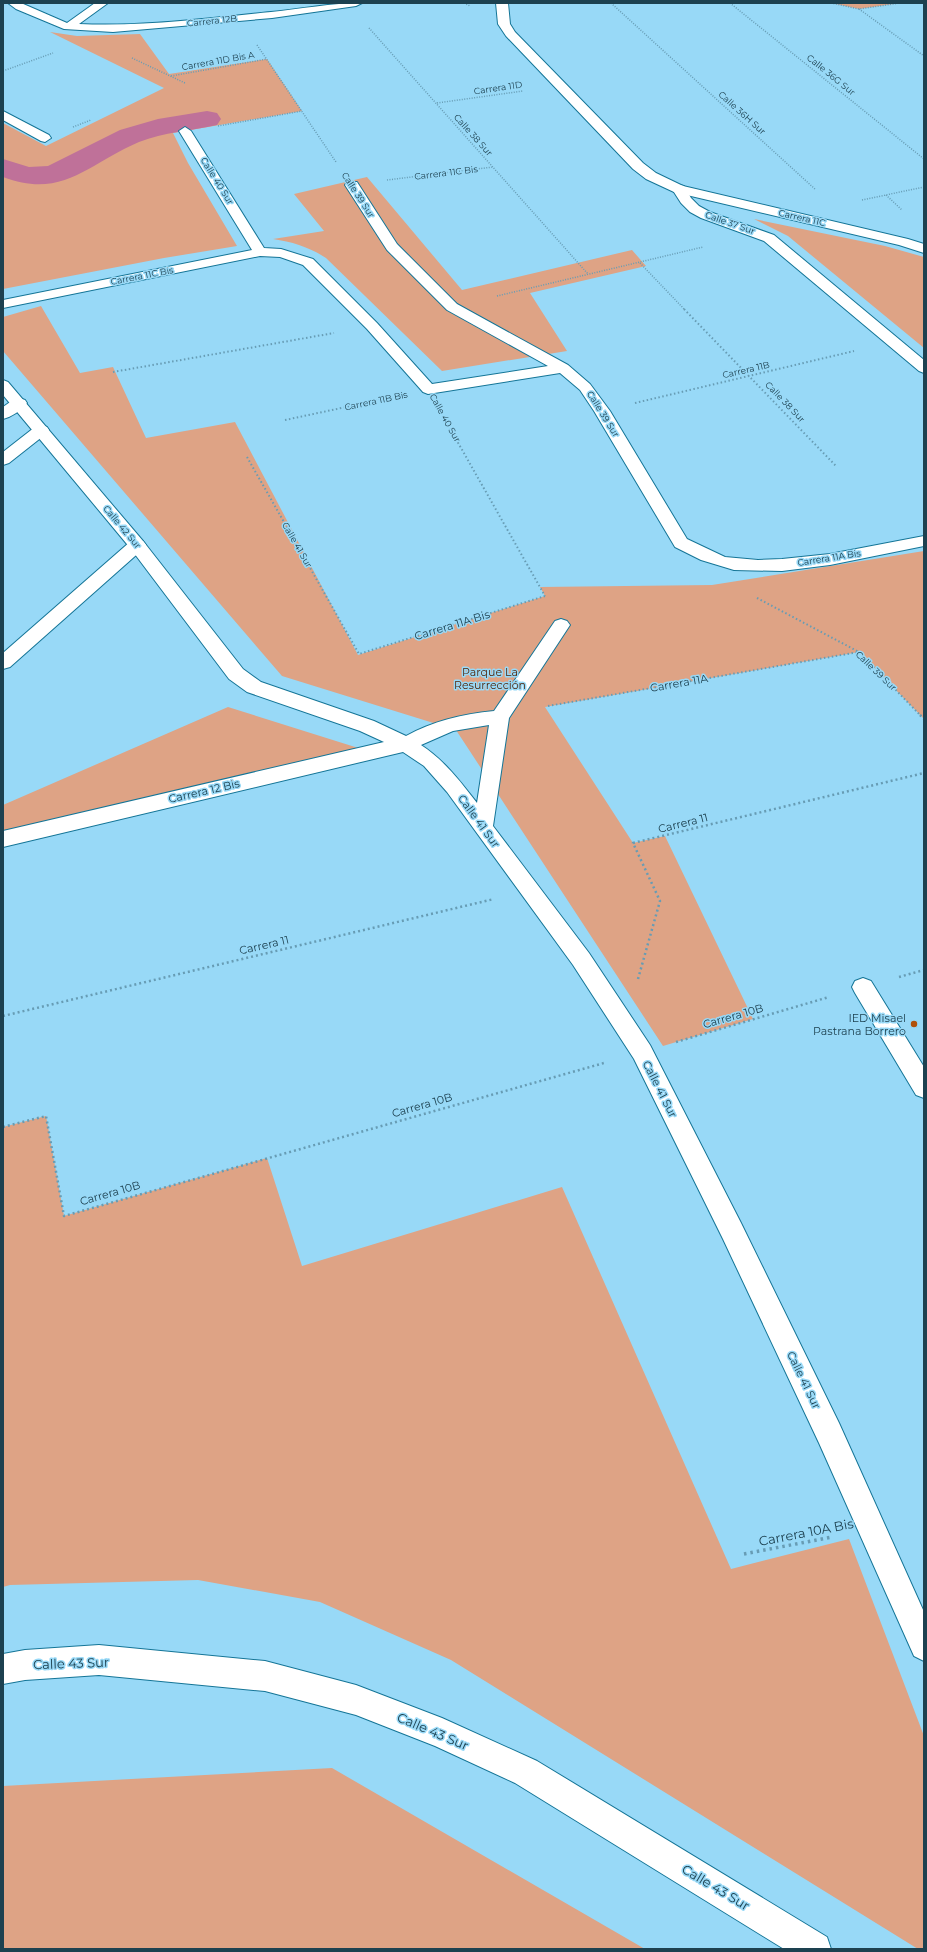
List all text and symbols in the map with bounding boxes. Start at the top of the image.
street label: Carrera 12B [186,12,238,29]
street label: Carrera 11D Bis A [181,49,256,72]
street label: Calle 36G Sur [805,52,858,98]
street label: Carrera 11D [473,79,523,96]
street label: Calle 36H Sur [716,89,768,137]
street label: Calle 38 Sur [452,111,495,158]
street label: Calle 40 Sur [199,155,237,207]
street label: Carrera 11C Bis [414,163,479,182]
street label: Calle 39 Sur [340,170,378,220]
street label: Carrera 11C [778,207,827,228]
street label: Calle 37 Sur [704,209,757,236]
street label: Carrera 11C Bis [110,264,175,287]
street label: Carrera 11B [721,359,771,380]
street label: Calle 38 Sur [763,379,808,425]
street label: Carrera 11B Bis [343,388,409,413]
street label: Calle 39 Sur [585,389,622,439]
street label: Calle 40 Sur [428,392,463,444]
street label: Calle 42 Sur [101,503,144,551]
street label: Calle 41 Sur [280,520,315,570]
street label: Carrera 11A Bis [796,547,862,568]
street label: Carrera 11A Bis [413,607,492,643]
street label: Calle 39 Sur [854,648,899,693]
park label: Parque La Resurrección [454,665,526,692]
street label: Carrera 11A [649,671,709,695]
street label: Carrera 12 Bis [167,776,242,806]
street label: Calle 41 Sur [455,792,503,850]
street label: Carrera 11 [657,810,709,836]
street label: Carrera 11 [238,932,290,958]
street label: Carrera 10B [701,1001,765,1031]
place label: IED Misael Pastrana Borrero [813,1011,906,1038]
marker: IED Misael Pastrana Borrero [909,1019,919,1029]
street label: Calle 41 Sur [640,1058,680,1120]
street label: Carrera 10B [390,1090,454,1120]
street label: Carrera 10B [78,1178,142,1208]
street label: Calle 41 Sur [784,1349,824,1411]
street label: Carrera 10A Bis [757,1515,855,1549]
street label: Calle 43 Sur [33,1654,109,1672]
street label: Calle 43 Sur [395,1709,471,1753]
street label: Calle 43 Sur [679,1861,753,1913]

